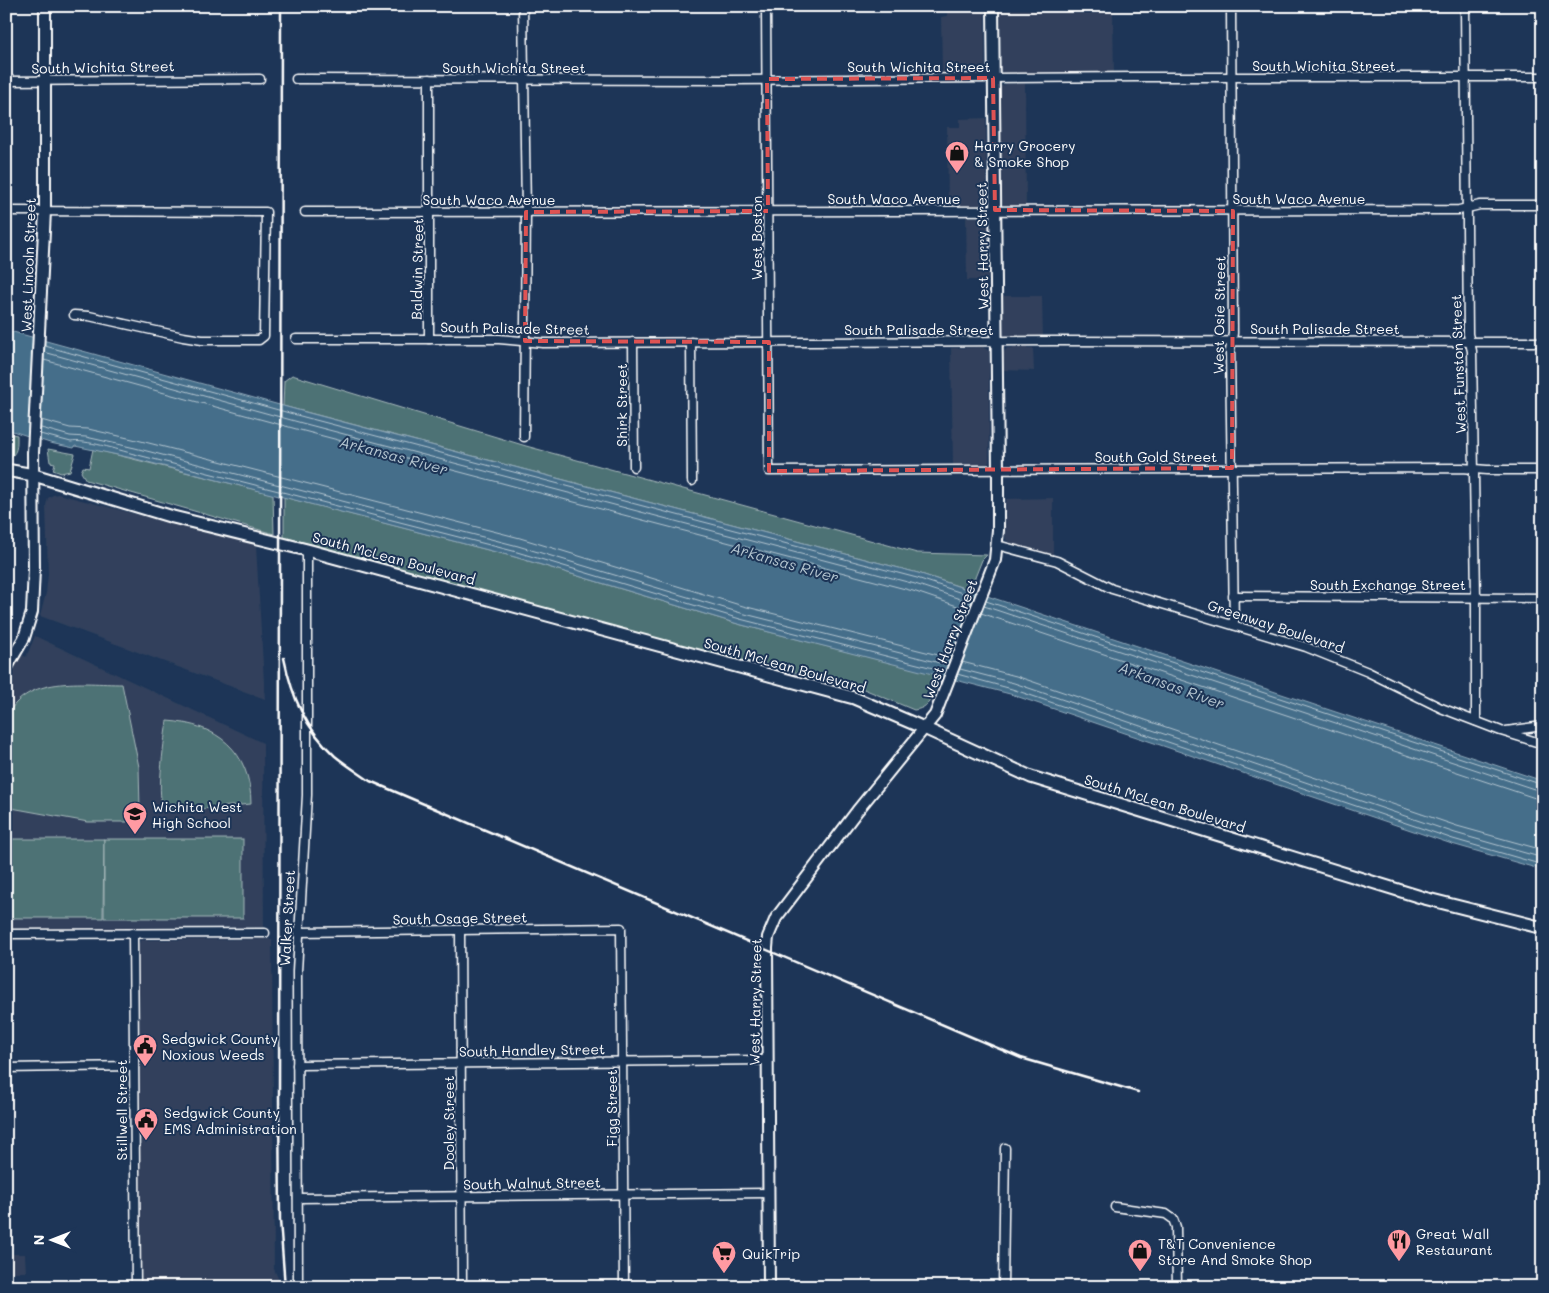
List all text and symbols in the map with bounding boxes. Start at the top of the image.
street label: South Wichita Street [31,56,175,78]
street label: South Wichita Street [1252,56,1396,75]
street label: South Wichita Street [847,57,991,76]
street label: South Wichita Street [442,58,586,77]
place label: Harry Grocery & Smoke Shop [974,136,1076,171]
shop icon: Harry Grocery & Smoke Shop [944,140,970,174]
street label: West Harry Street [971,182,993,310]
street label: South Waco Avenue [828,189,960,208]
street label: South Waco Avenue [1233,189,1365,208]
street label: South Waco Avenue [423,190,555,209]
street label: West Boston [747,196,766,280]
street label: West Lincoln Street [16,197,40,333]
street label: Baldwin Street [407,218,427,320]
street label: West Osie Street [1208,256,1230,374]
street label: West Funston Street [1446,294,1470,434]
street label: South Palisade Street [440,317,590,339]
street label: South Palisade Street [1250,319,1400,338]
street label: South Palisade Street [844,320,994,339]
street label: Shirk Street [612,363,631,447]
water label: Arkansas River [338,431,451,479]
street label: South Gold Street [1095,447,1217,466]
street label: South McLean Boulevard [311,527,478,589]
water label: Arkansas River [729,537,842,587]
street label: South Exchange Street [1310,575,1466,594]
street label: West Harry Street [918,576,982,702]
street label: Greenway Boulevard [1205,595,1347,657]
street label: South McLean Boulevard [702,633,868,697]
water label: Arkansas River [1116,657,1228,714]
street label: South McLean Boulevard [1082,769,1248,837]
place label: Wichita West High School [152,797,242,832]
school or university icon: Wichita West High School [122,801,148,835]
street label: Walker Street [275,869,299,967]
street label: South Osage Street [392,907,528,929]
street label: West Harry Street [744,938,766,1066]
place label: Sedgwick County Noxious Weeds [162,1029,278,1064]
public building icon: Sedgwick County Noxious Weeds [132,1033,158,1067]
street label: South Handley Street [459,1039,605,1061]
street label: Stillwell Street [112,1060,131,1160]
street label: Figg Street [602,1069,621,1147]
street label: Dooley Street [439,1076,458,1170]
place label: Sedgwick County EMS Administration [164,1103,297,1138]
public building icon: Sedgwick County EMS Administration [133,1107,159,1141]
street label: South Walnut Street [463,1172,601,1194]
north arrow [28,1216,78,1266]
place label: Great Wall Restaurant [1416,1224,1493,1259]
restaurant icon: Great Wall Restaurant [1386,1228,1412,1262]
place label: T&T Convenience Store And Smoke Shop [1158,1234,1312,1269]
text: N [29,1235,48,1245]
shop icon: T&T Convenience Store And Smoke Shop [1127,1238,1153,1272]
supermarket icon: QuikTrip [711,1240,737,1274]
place label: QuikTrip [742,1244,800,1263]

